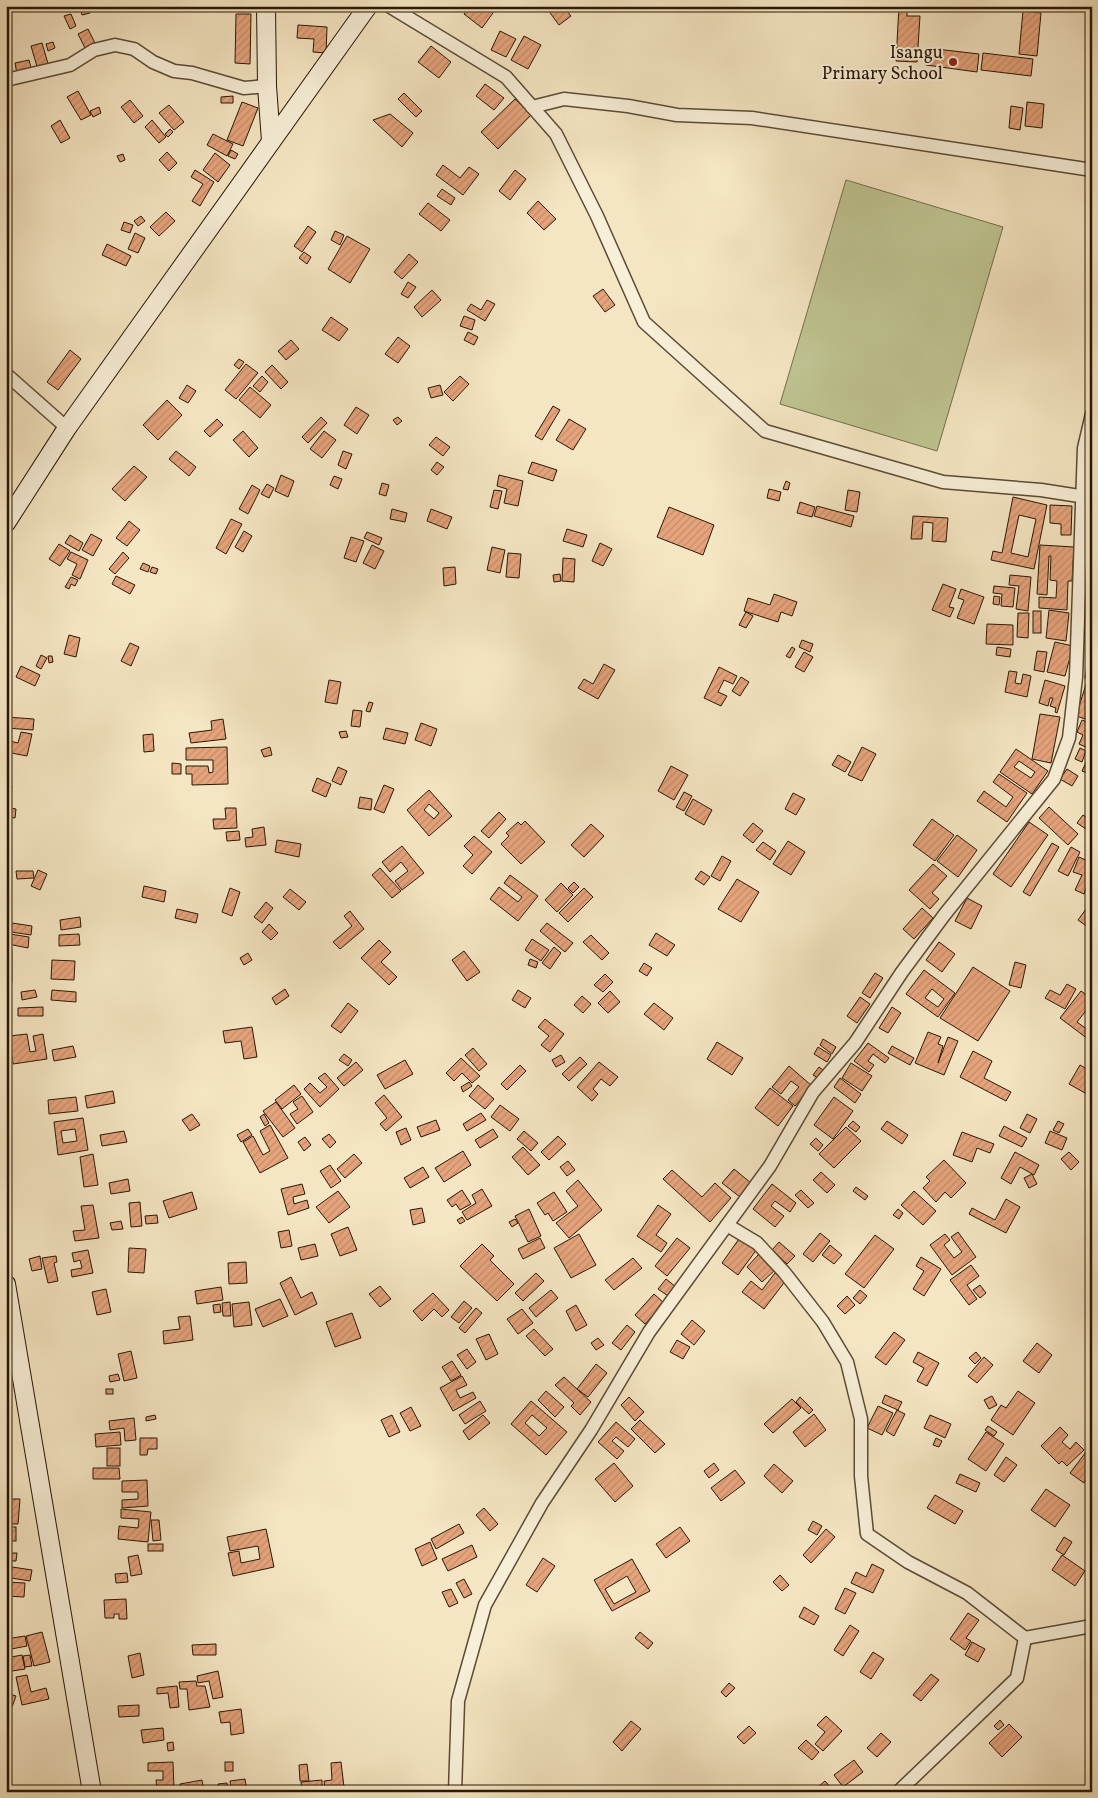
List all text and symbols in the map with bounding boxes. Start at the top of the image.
place label: Isangu Primary School [822,41,943,87]
marker: Isangu Primary School [947,56,959,68]

